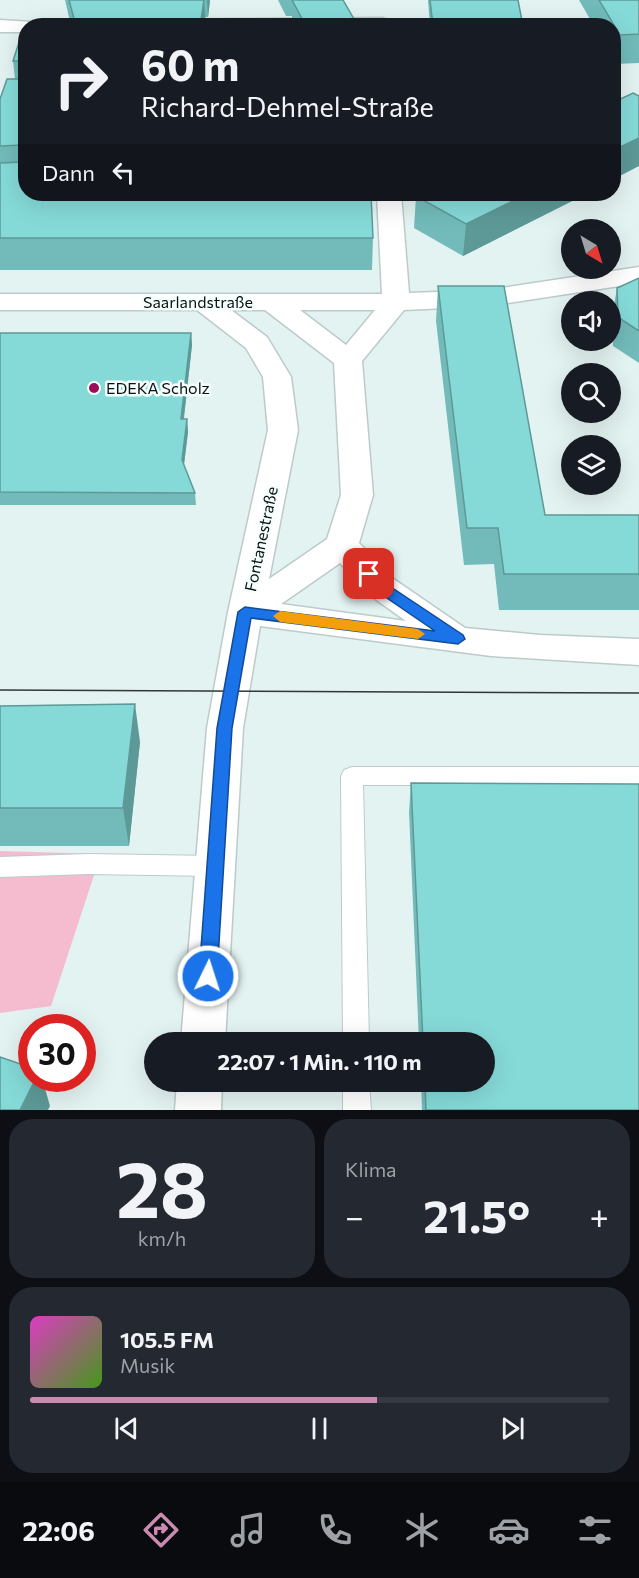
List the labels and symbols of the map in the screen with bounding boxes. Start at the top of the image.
north arrow [561,219,621,279]
street label: Saarlandstraße [143,292,253,311]
place label: EDEKA Scholz [106,378,210,397]
marker: EDEKA Scholz [87,381,101,395]
street label: Fontanestraße [240,485,281,593]
pin [343,548,394,599]
position arrow [176,944,240,1008]
speed limit sign: 30 [18,1014,96,1092]

